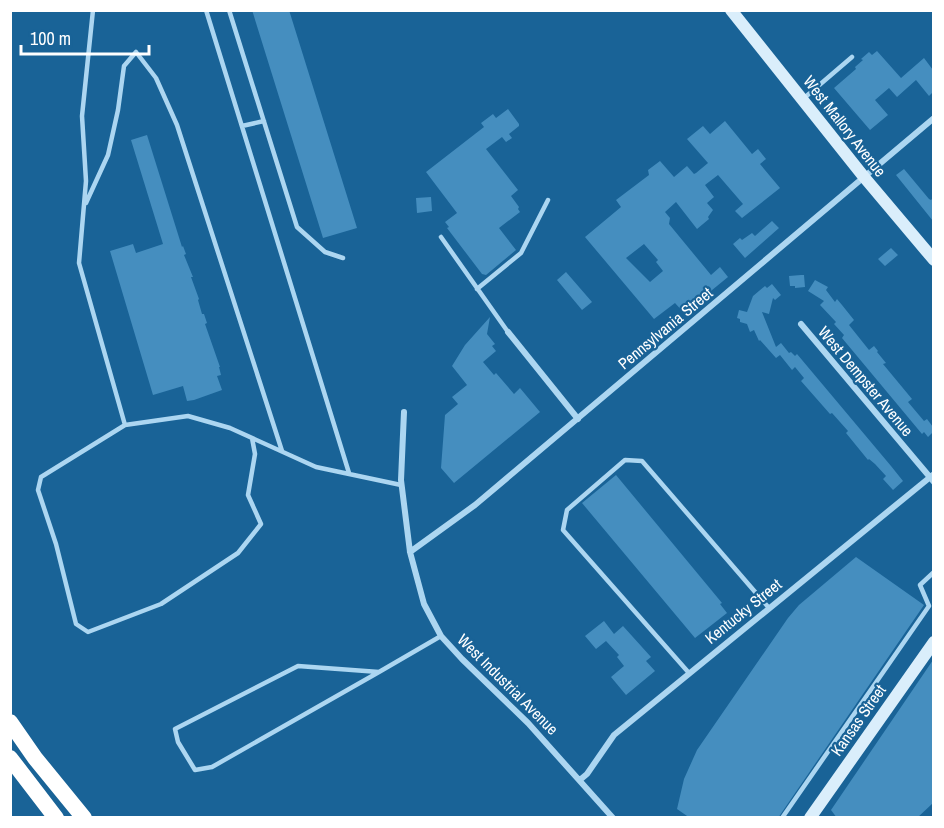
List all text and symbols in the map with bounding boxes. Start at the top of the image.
scale bar [21,18,148,56]
text: 100 m [30,26,71,51]
street label: West Mallory Avenue [799,71,891,181]
street label: Pennsylvania Street [613,282,717,374]
street label: West Dempster Avenue [813,321,919,441]
street label: Kentucky Street [700,573,786,649]
street label: West Industrial Avenue [453,629,563,739]
street label: Kansas Street [825,680,891,760]

